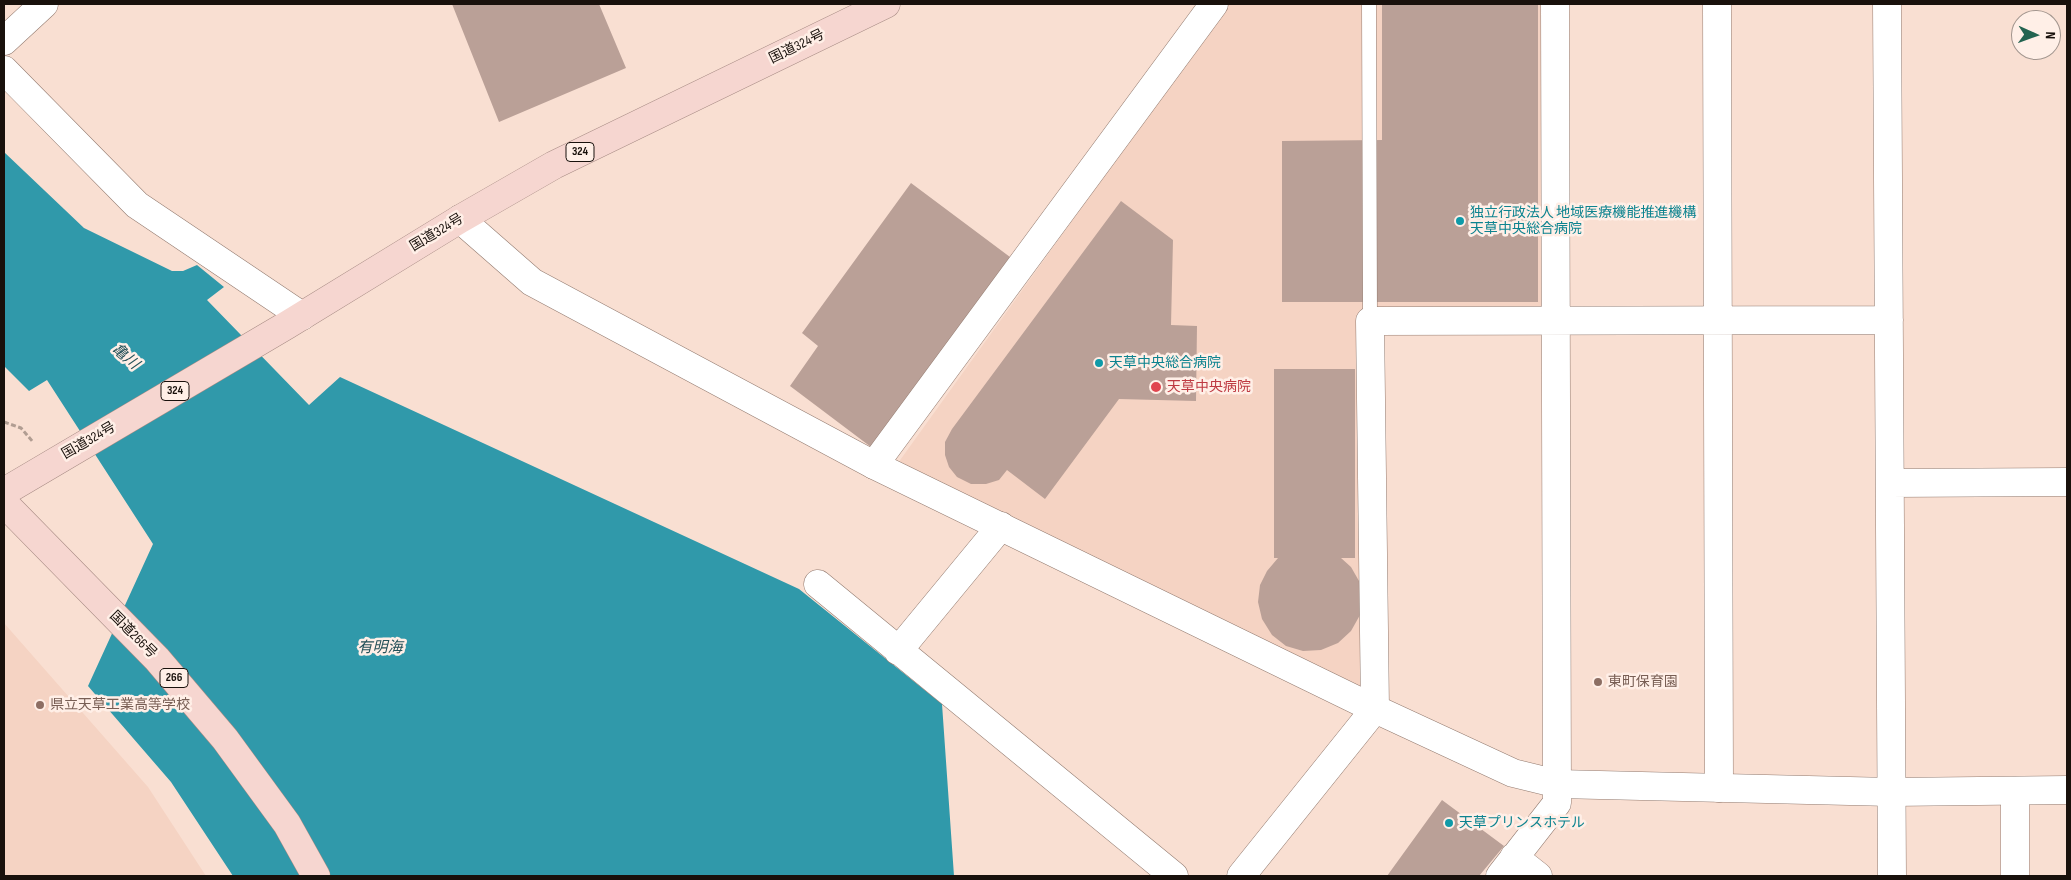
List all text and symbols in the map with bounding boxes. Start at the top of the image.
north arrow [2011,10,2061,60]
street label: 国道324号 [767,26,827,68]
text: N [2042,31,2059,40]
road number: 324 [566,142,594,162]
place label: 独立行政法人 地域医療機能推進機構 天草中央総合病院 [1470,205,1696,238]
street label: 国道324号 [407,210,467,256]
marker: 独立行政法人 地域医療機能推進機構 天草中央総合病院 [1454,215,1466,227]
water label: 亀川 [108,340,142,374]
place label: 天草中央総合病院 [1109,355,1221,371]
marker: 天草中央総合病院 [1093,357,1105,369]
place label: 天草中央病院 [1167,379,1251,395]
marker: 天草中央病院 [1149,380,1163,394]
road number: 324 [161,382,189,401]
street label: 国道324号 [59,419,119,463]
street label: 国道266号 [106,608,160,662]
water label: 有明海 [358,639,402,657]
road number: 266 [160,668,188,688]
place label: 東町保育園 [1608,674,1678,690]
marker: 東町保育園 [1592,676,1604,688]
place label: 県立天草工業高等学校 [50,697,190,713]
marker: 県立天草工業高等学校 [34,699,46,711]
place label: 天草プリンスホテル [1459,815,1585,831]
marker: 天草プリンスホテル [1443,817,1455,829]

